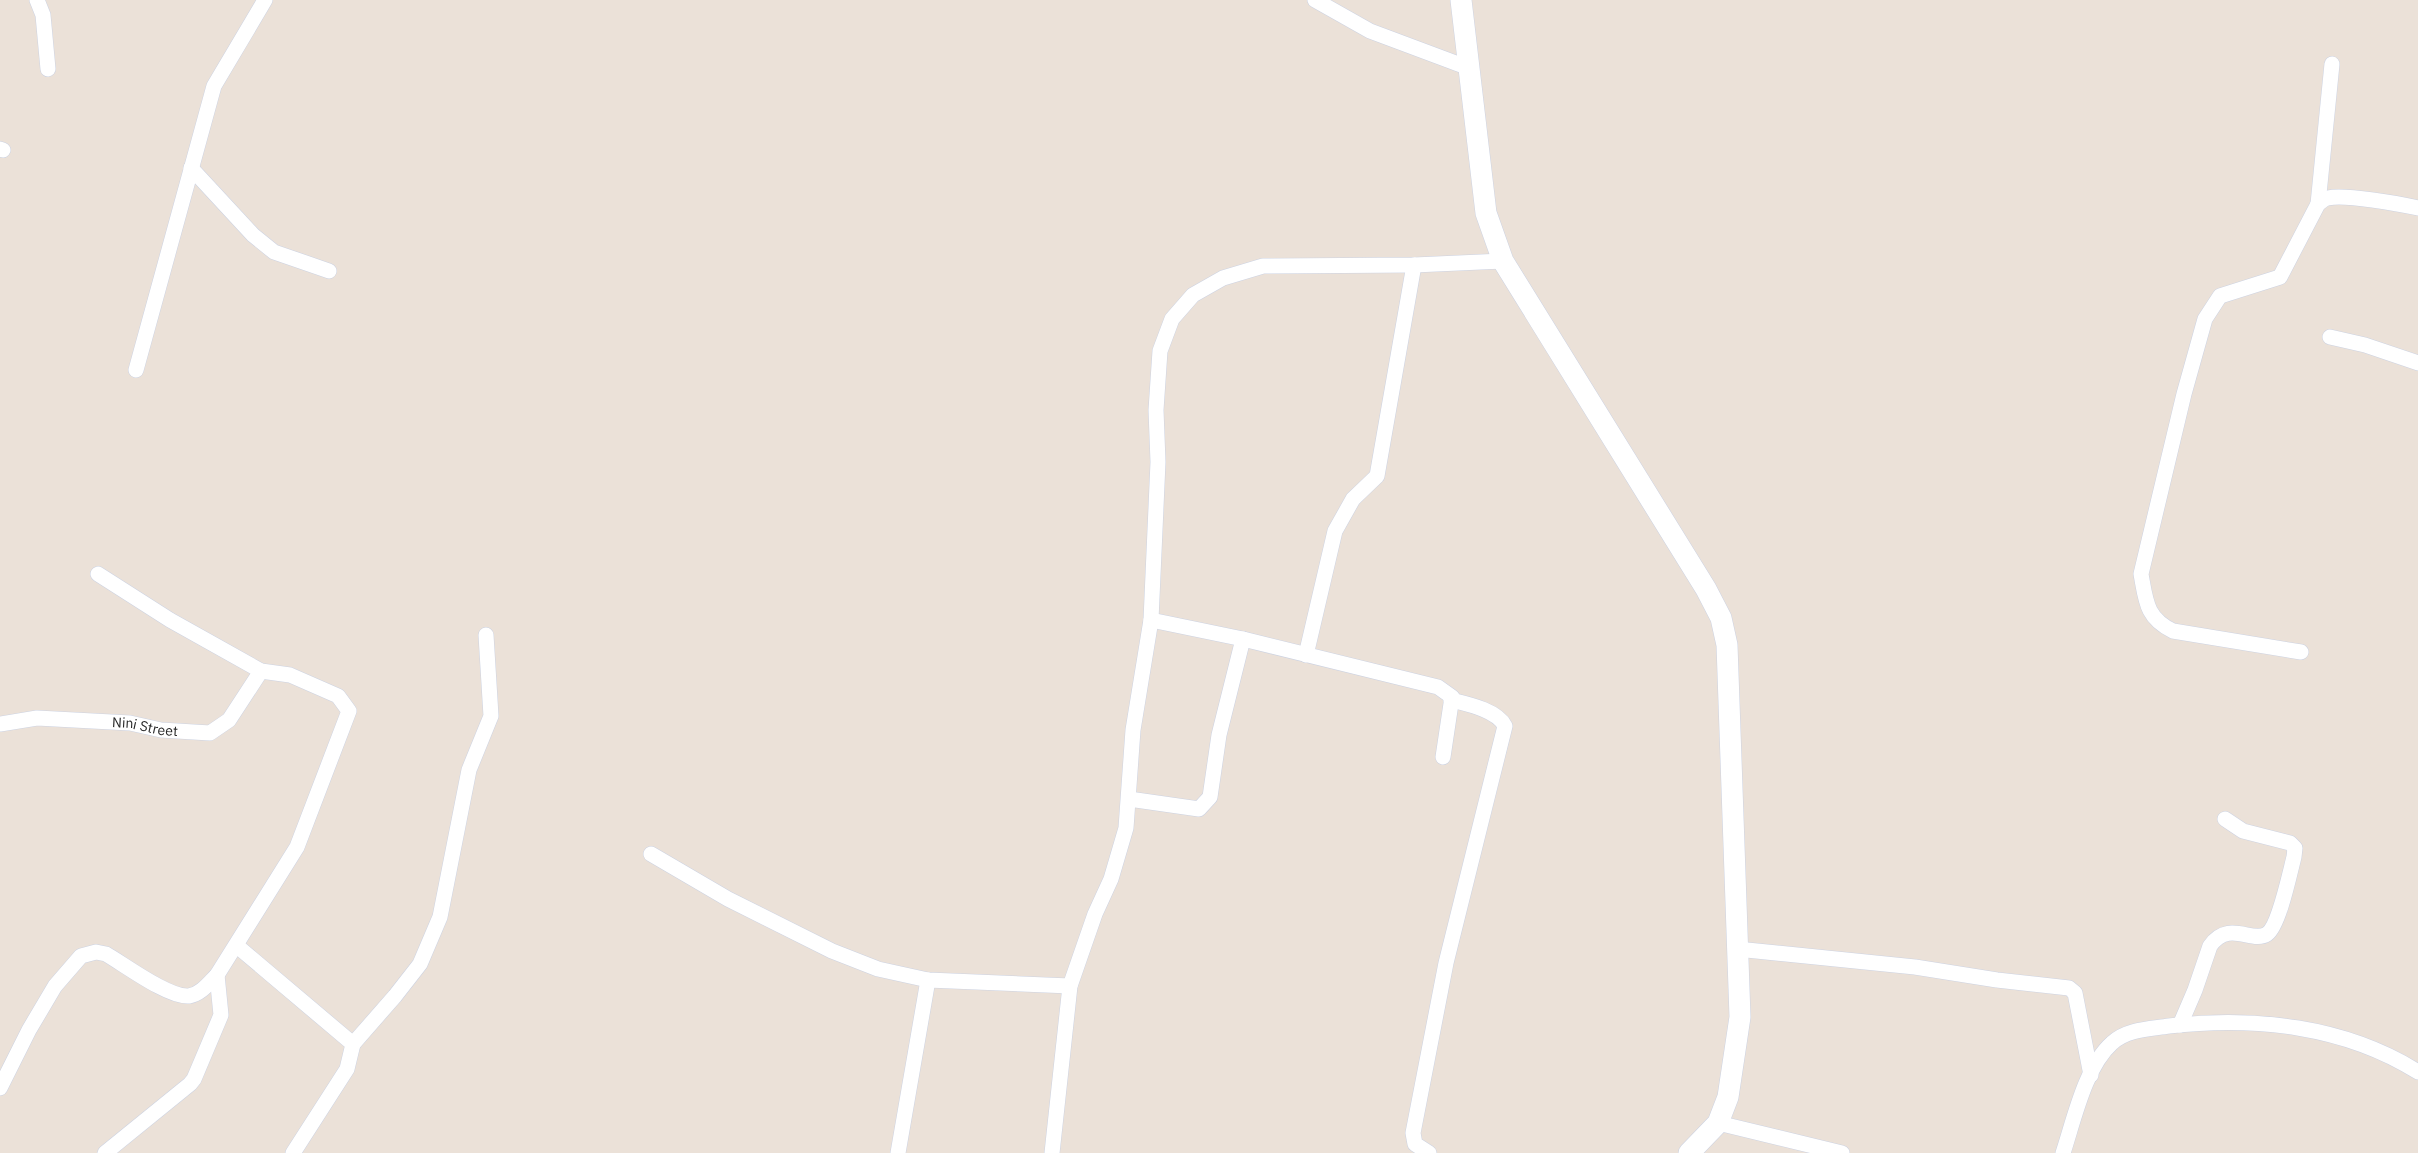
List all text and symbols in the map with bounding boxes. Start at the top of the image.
street label: Nini Street [112,713,179,740]

